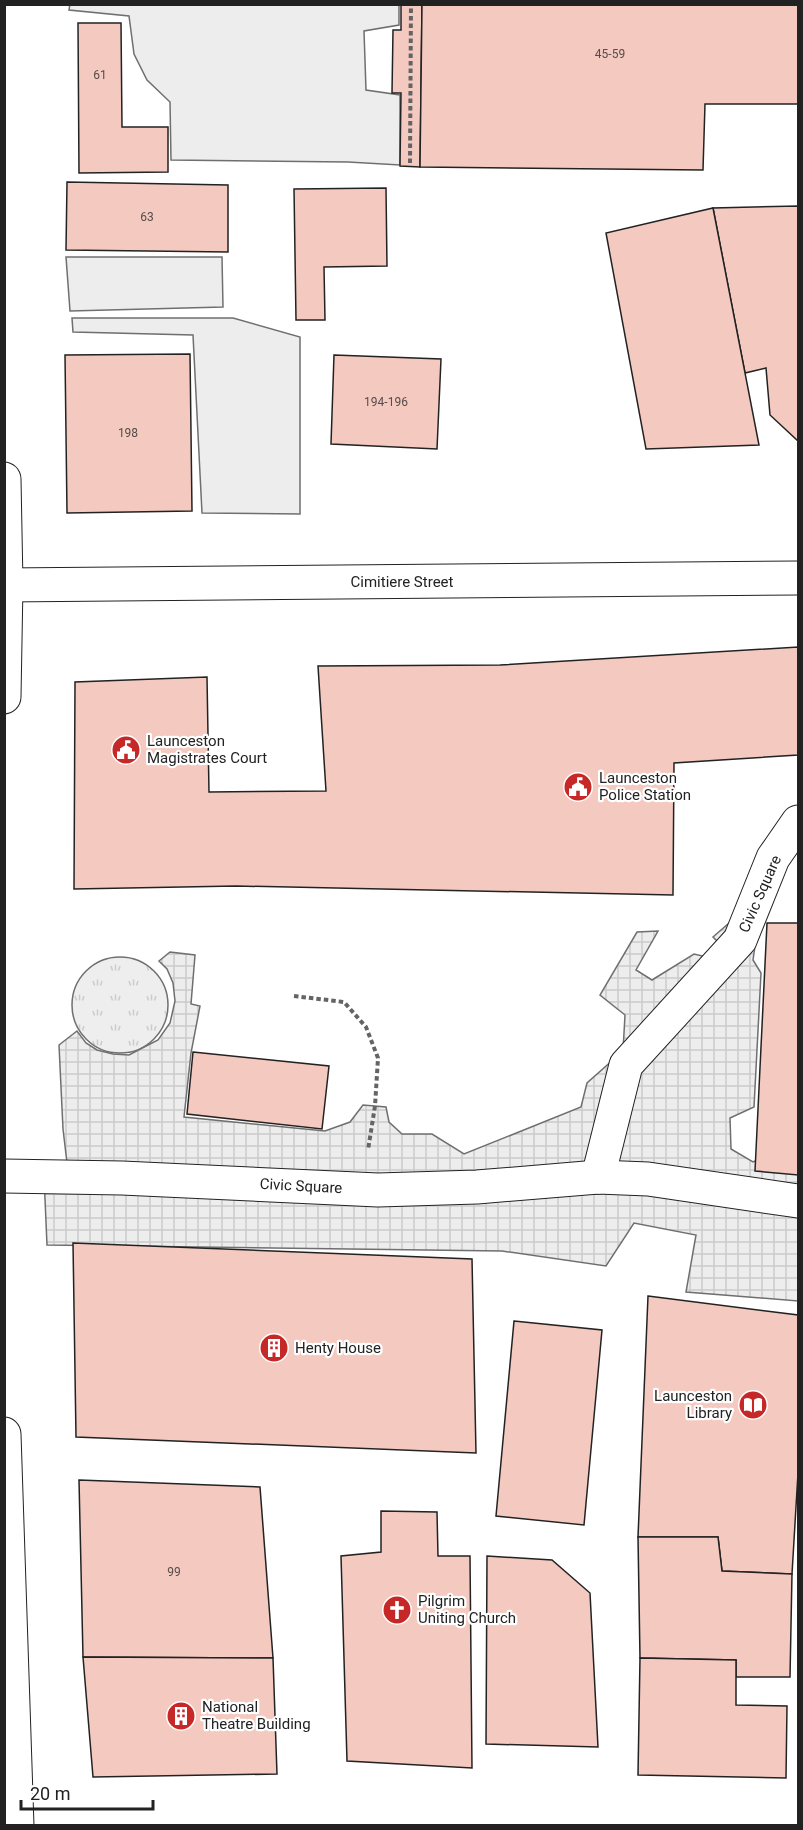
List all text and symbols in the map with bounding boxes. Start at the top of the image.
house number: 45-59 [595,47,625,61]
house number: 61 [93,68,107,82]
house number: 63 [140,210,154,224]
house number: 194-196 [364,395,408,409]
house number: 198 [118,426,138,440]
street label: Cimitiere Street [351,573,454,591]
place label: Launceston Magistrates Court [147,732,267,767]
public building icon: Launceston Magistrates Court [110,734,142,766]
place label: Launceston Police Station [599,769,691,804]
public building icon: Launceston Police Station [562,771,594,803]
street label: Civic Square [735,853,785,935]
street label: Civic Square [259,1175,343,1197]
building icon: Henty House [258,1332,290,1364]
place label: Henty House [295,1339,381,1357]
place label: Launceston Library [654,1387,732,1422]
library icon: Launceston Library [737,1389,769,1421]
house number: 99 [167,1565,181,1579]
place label: Pilgrim Uniting Church [418,1592,516,1627]
church icon: Pilgrim Uniting Church [381,1594,413,1626]
place label: National Theatre Building [202,1698,311,1733]
building icon: National Theatre Building [165,1700,197,1732]
scale bar [21,1773,153,1811]
text: 20 m [30,1783,70,1804]

